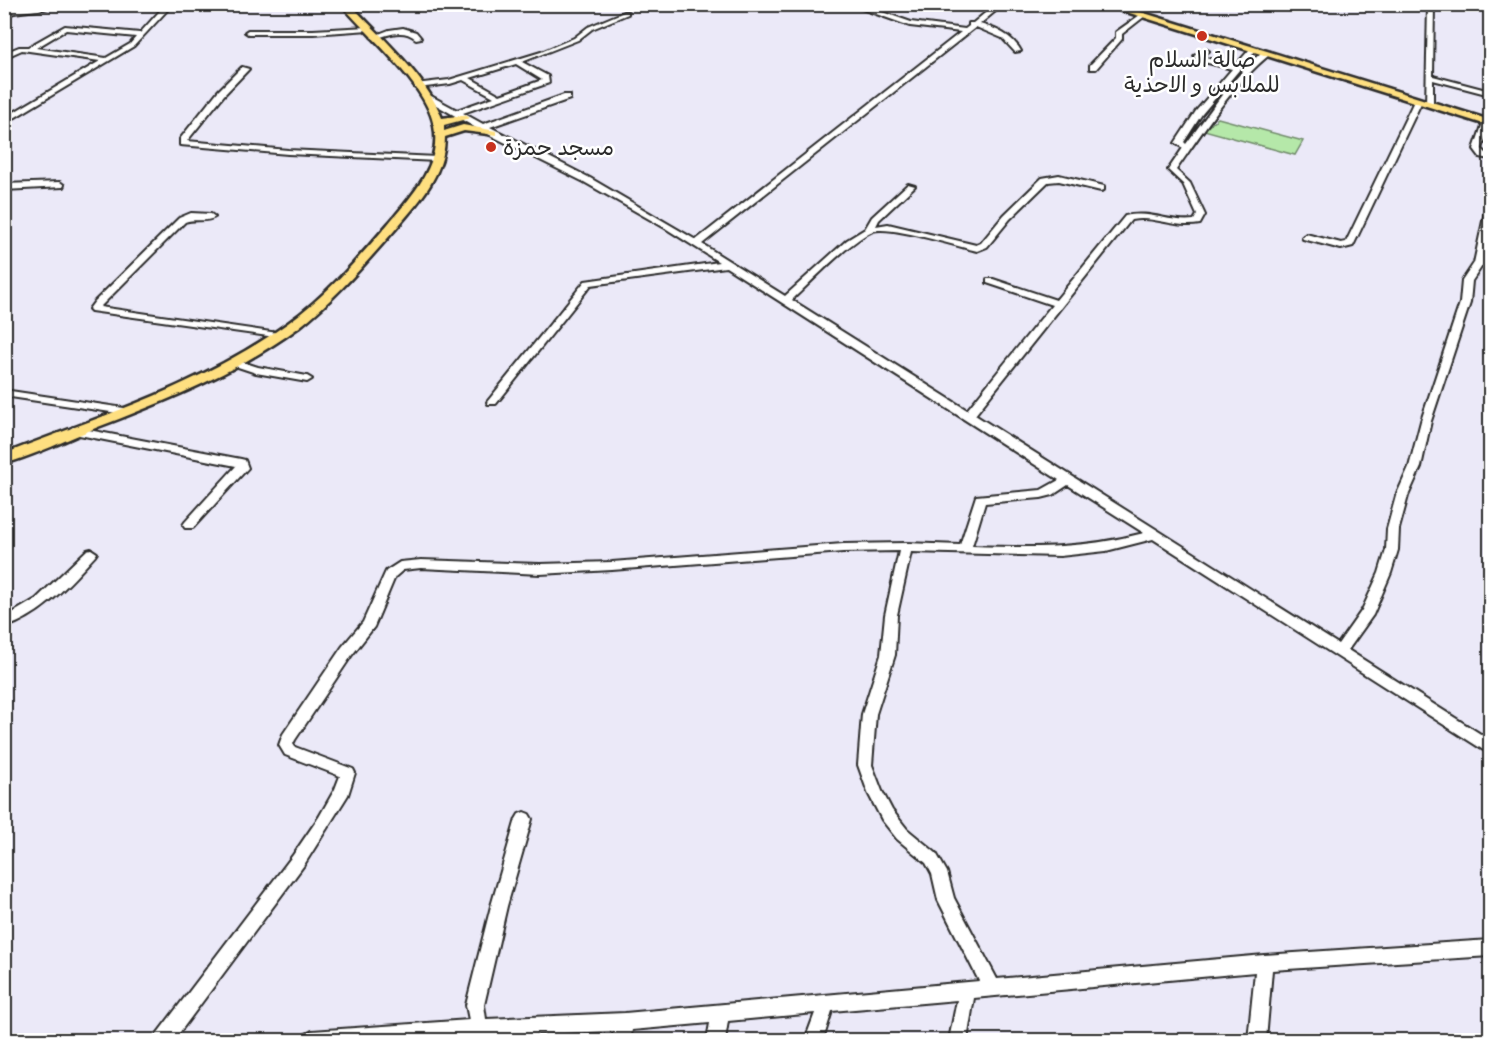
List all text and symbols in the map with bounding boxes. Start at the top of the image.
marker: صالة السلام للملابس و الاحذية [1195,29,1209,43]
place label: صالة السلام للملابس و الاحذية [1124,46,1280,103]
place label: مسجد حمزة [503,134,614,166]
marker: مسجد حمزة [484,140,498,154]

